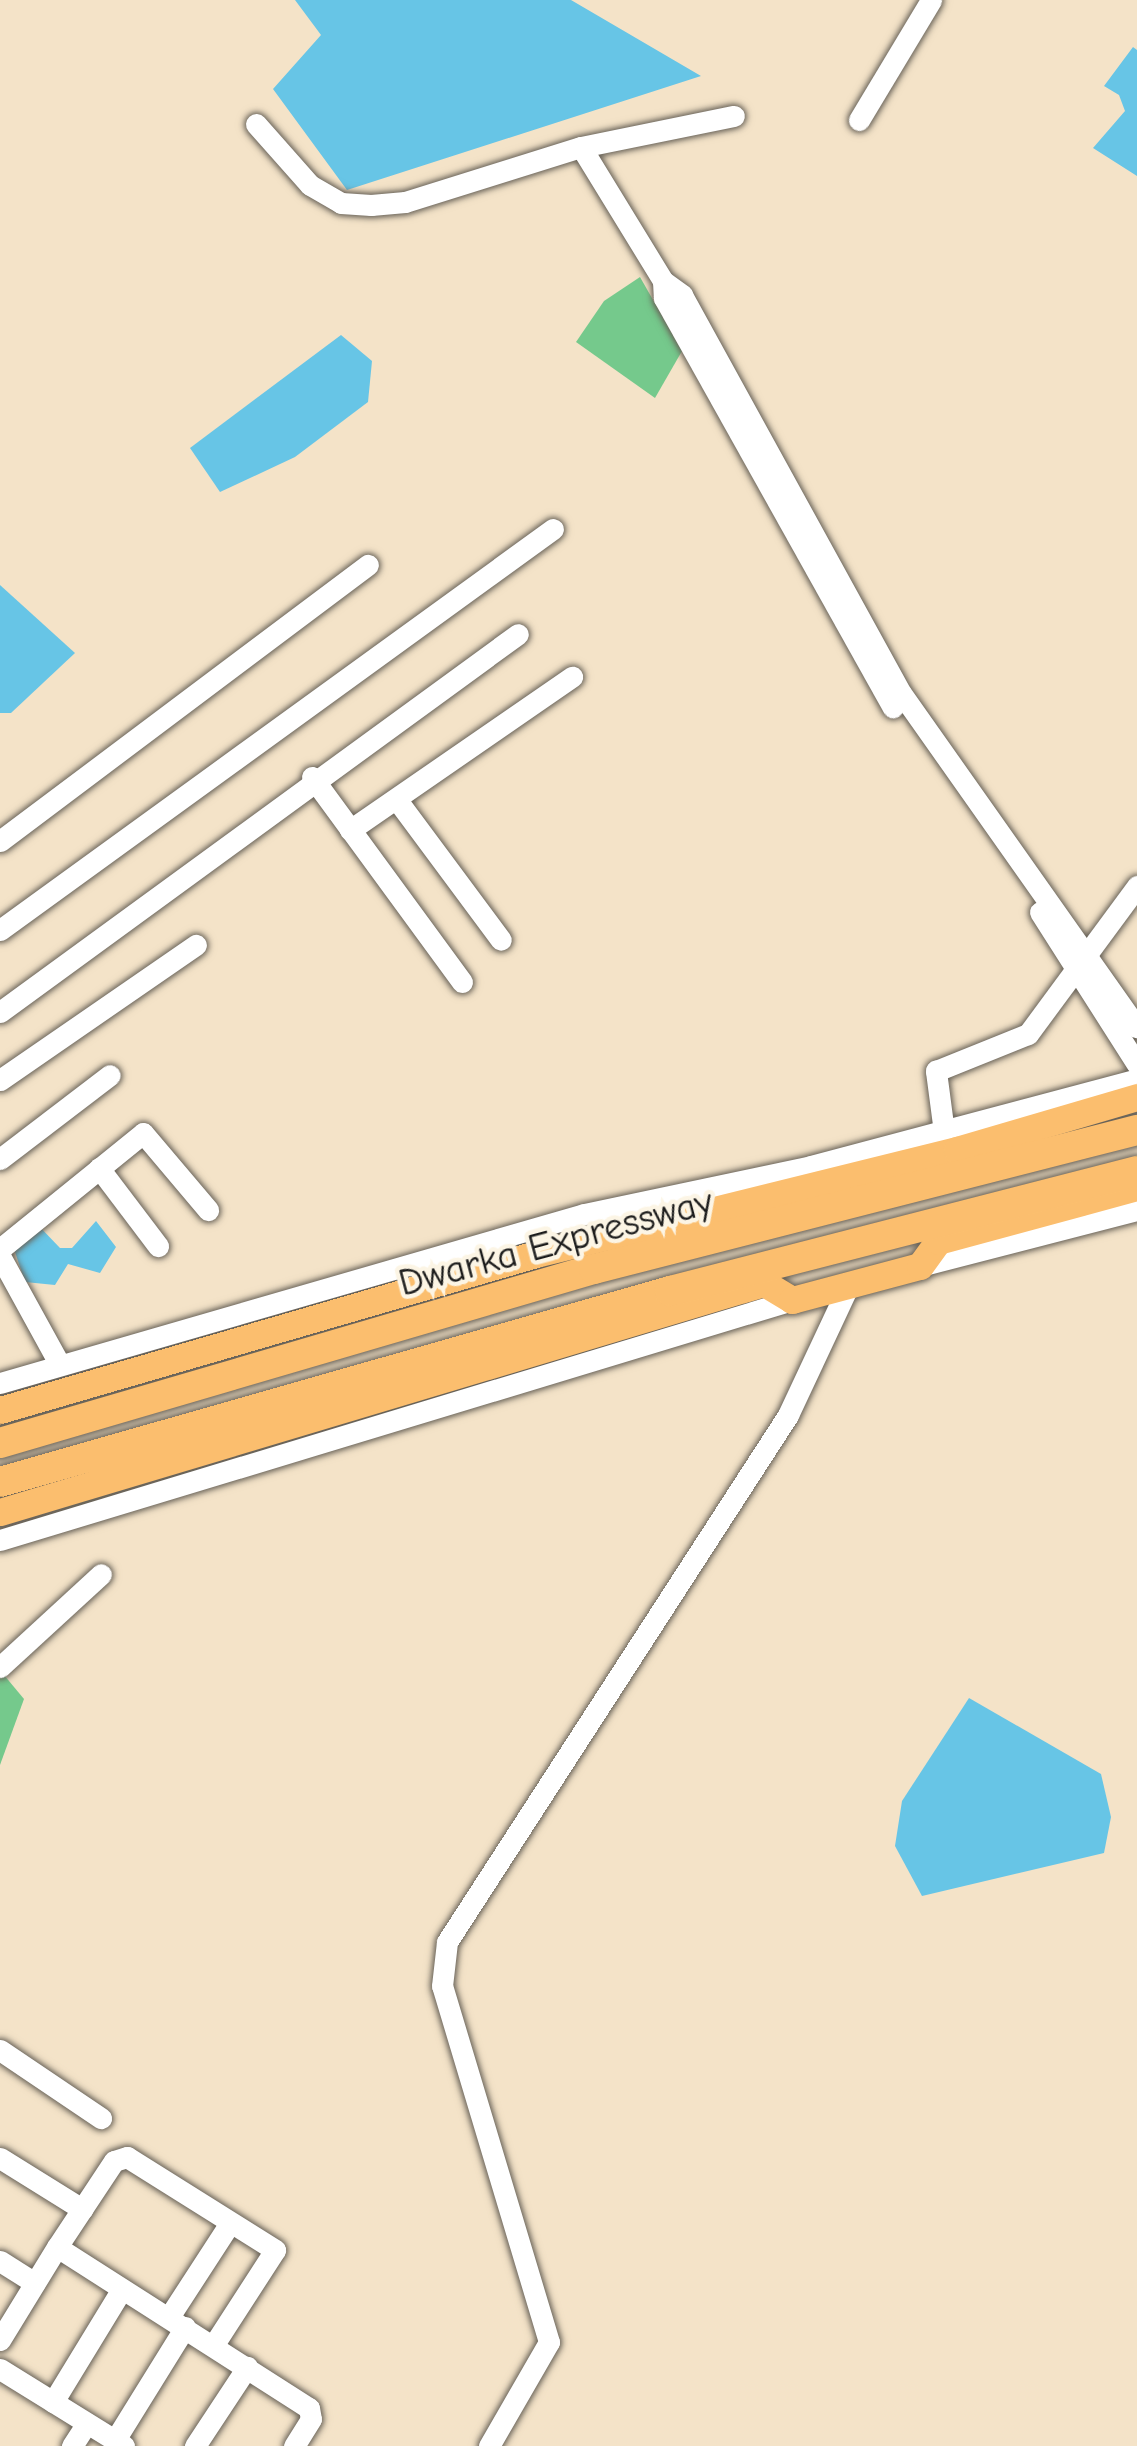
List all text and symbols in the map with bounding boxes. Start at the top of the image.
street label: Dwarka Expressway [394,1179,718,1307]

